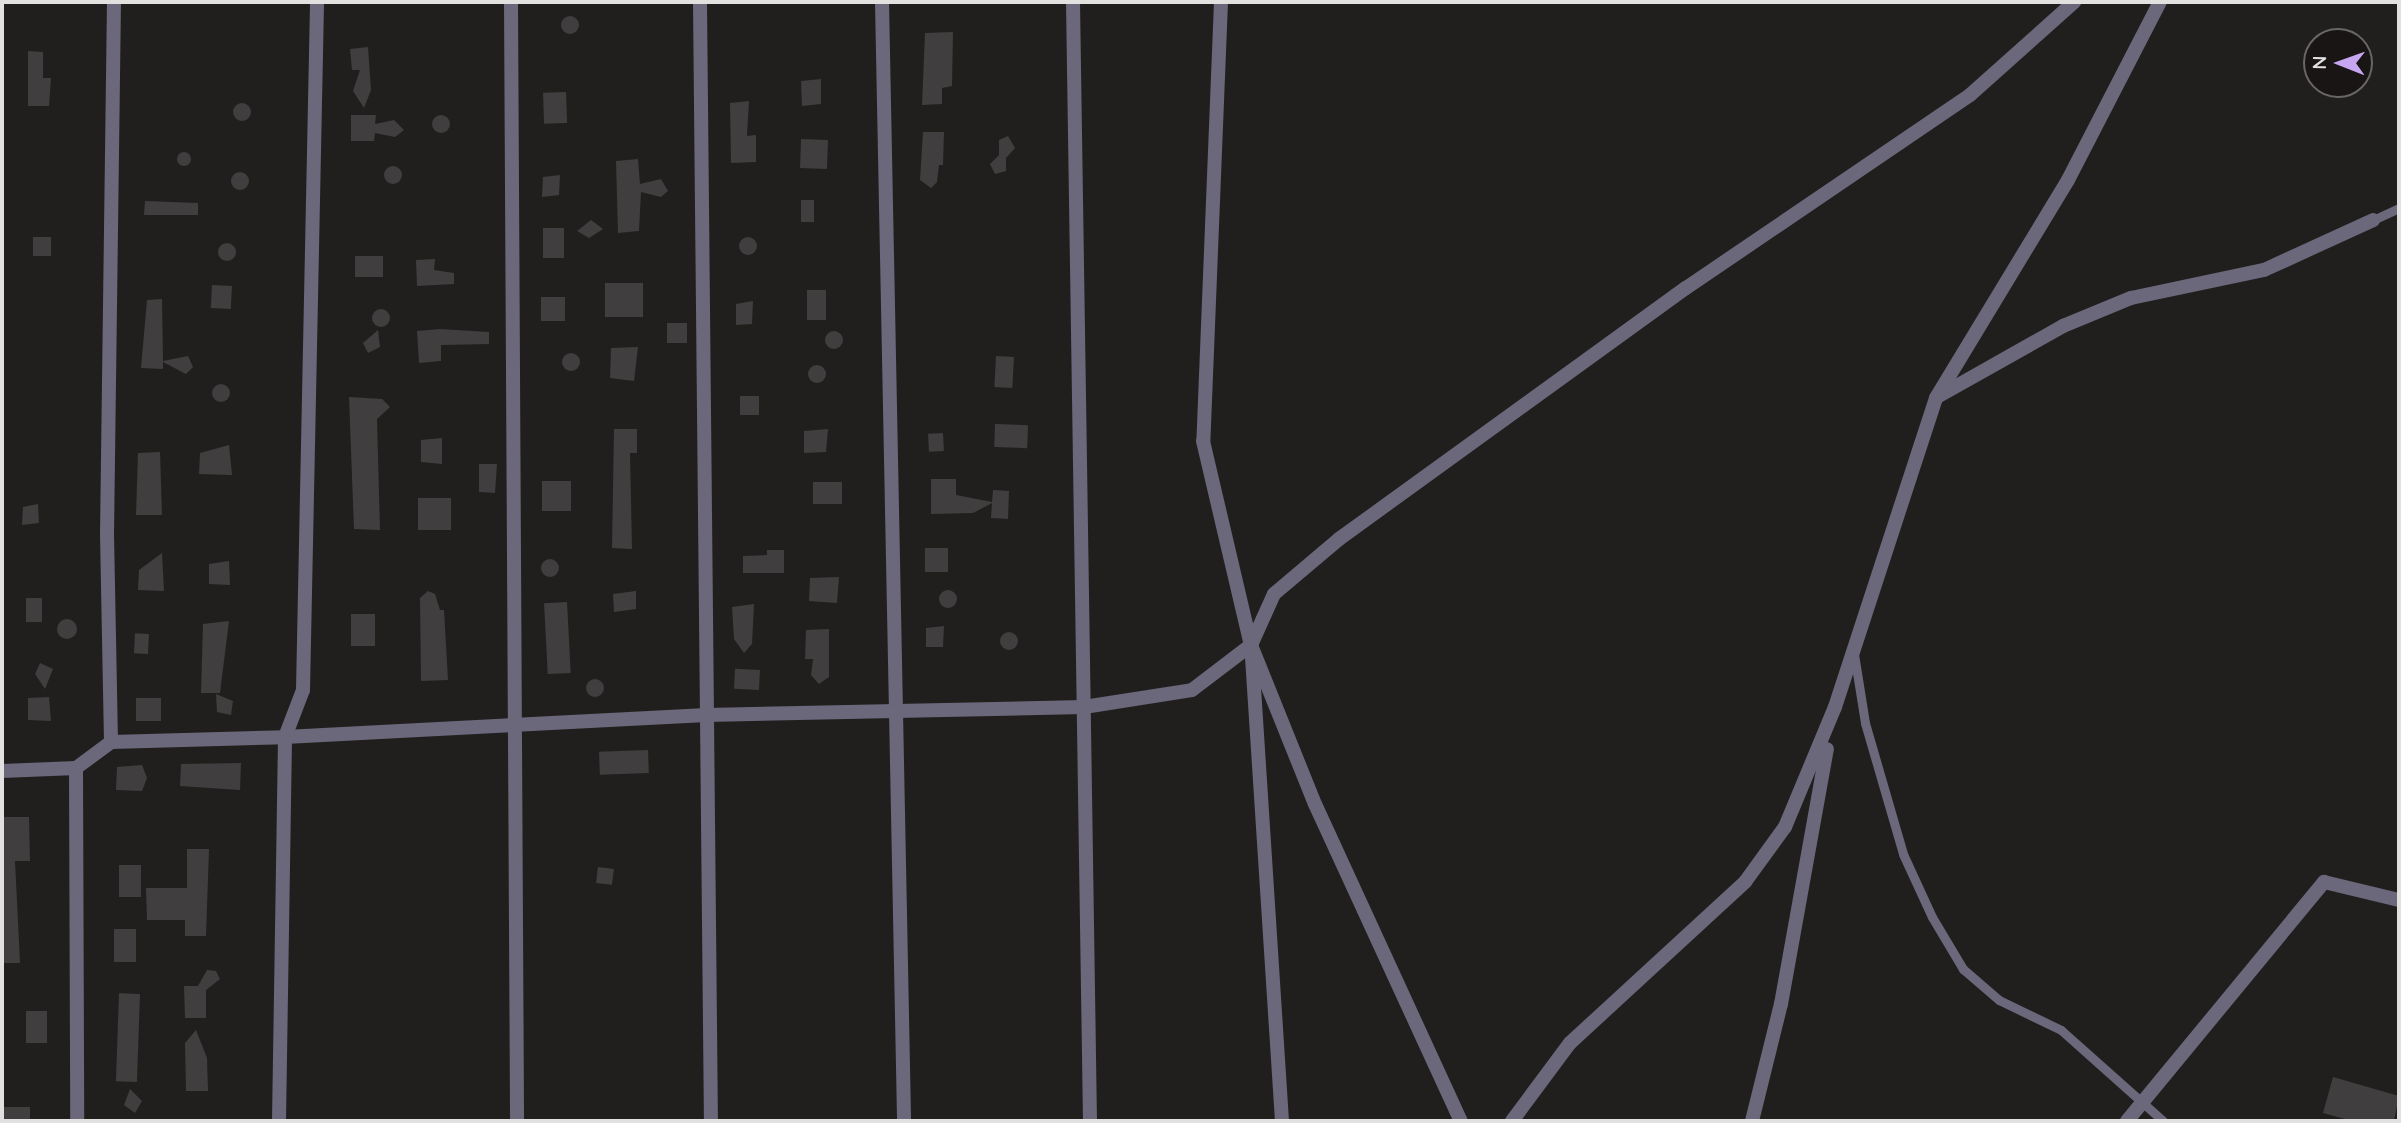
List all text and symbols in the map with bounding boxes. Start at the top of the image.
north arrow [2303,28,2373,98]
text: N [2307,55,2331,70]

